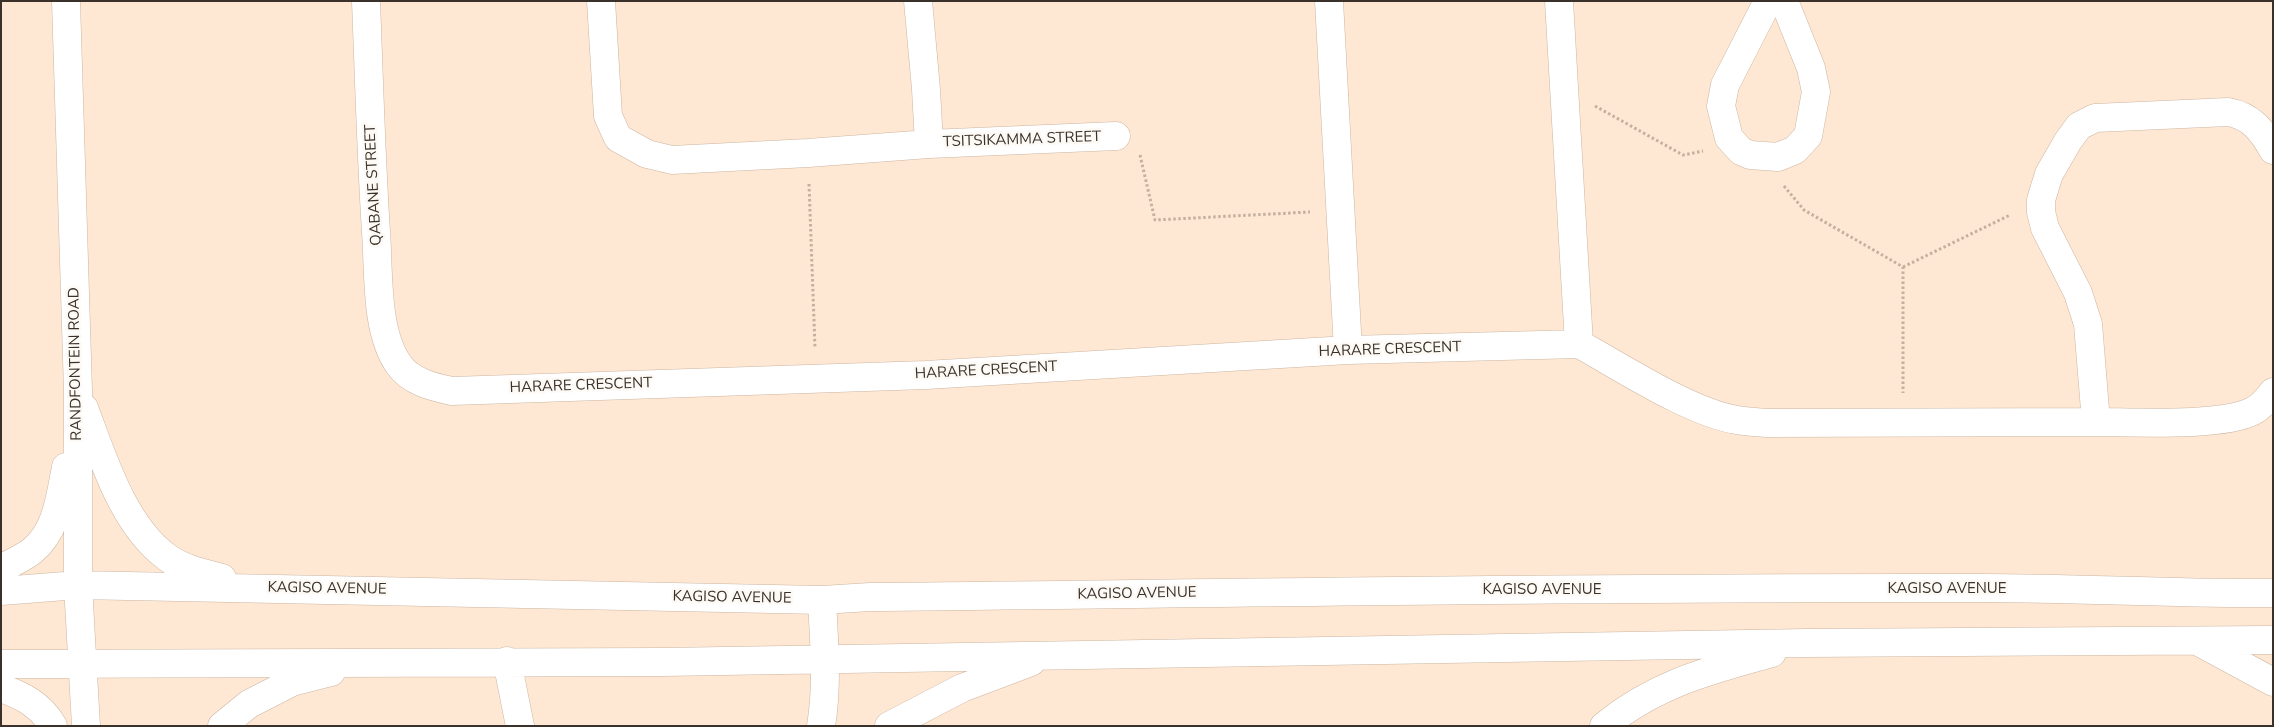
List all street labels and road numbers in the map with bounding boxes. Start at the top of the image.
street label: QABANE STREET [362,124,386,246]
street label: TSITSIKAMMA STREET [943,128,1101,152]
street label: RANDFONTEIN ROAD [66,287,86,441]
street label: HARARE CRESCENT [1318,339,1462,361]
street label: HARARE CRESCENT [914,358,1058,384]
street label: HARARE CRESCENT [509,375,653,397]
street label: KAGISO AVENUE [267,579,387,599]
street label: KAGISO AVENUE [1888,580,2006,598]
street label: KAGISO AVENUE [1483,581,1601,599]
street label: KAGISO AVENUE [1077,584,1197,604]
street label: KAGISO AVENUE [672,588,792,608]

